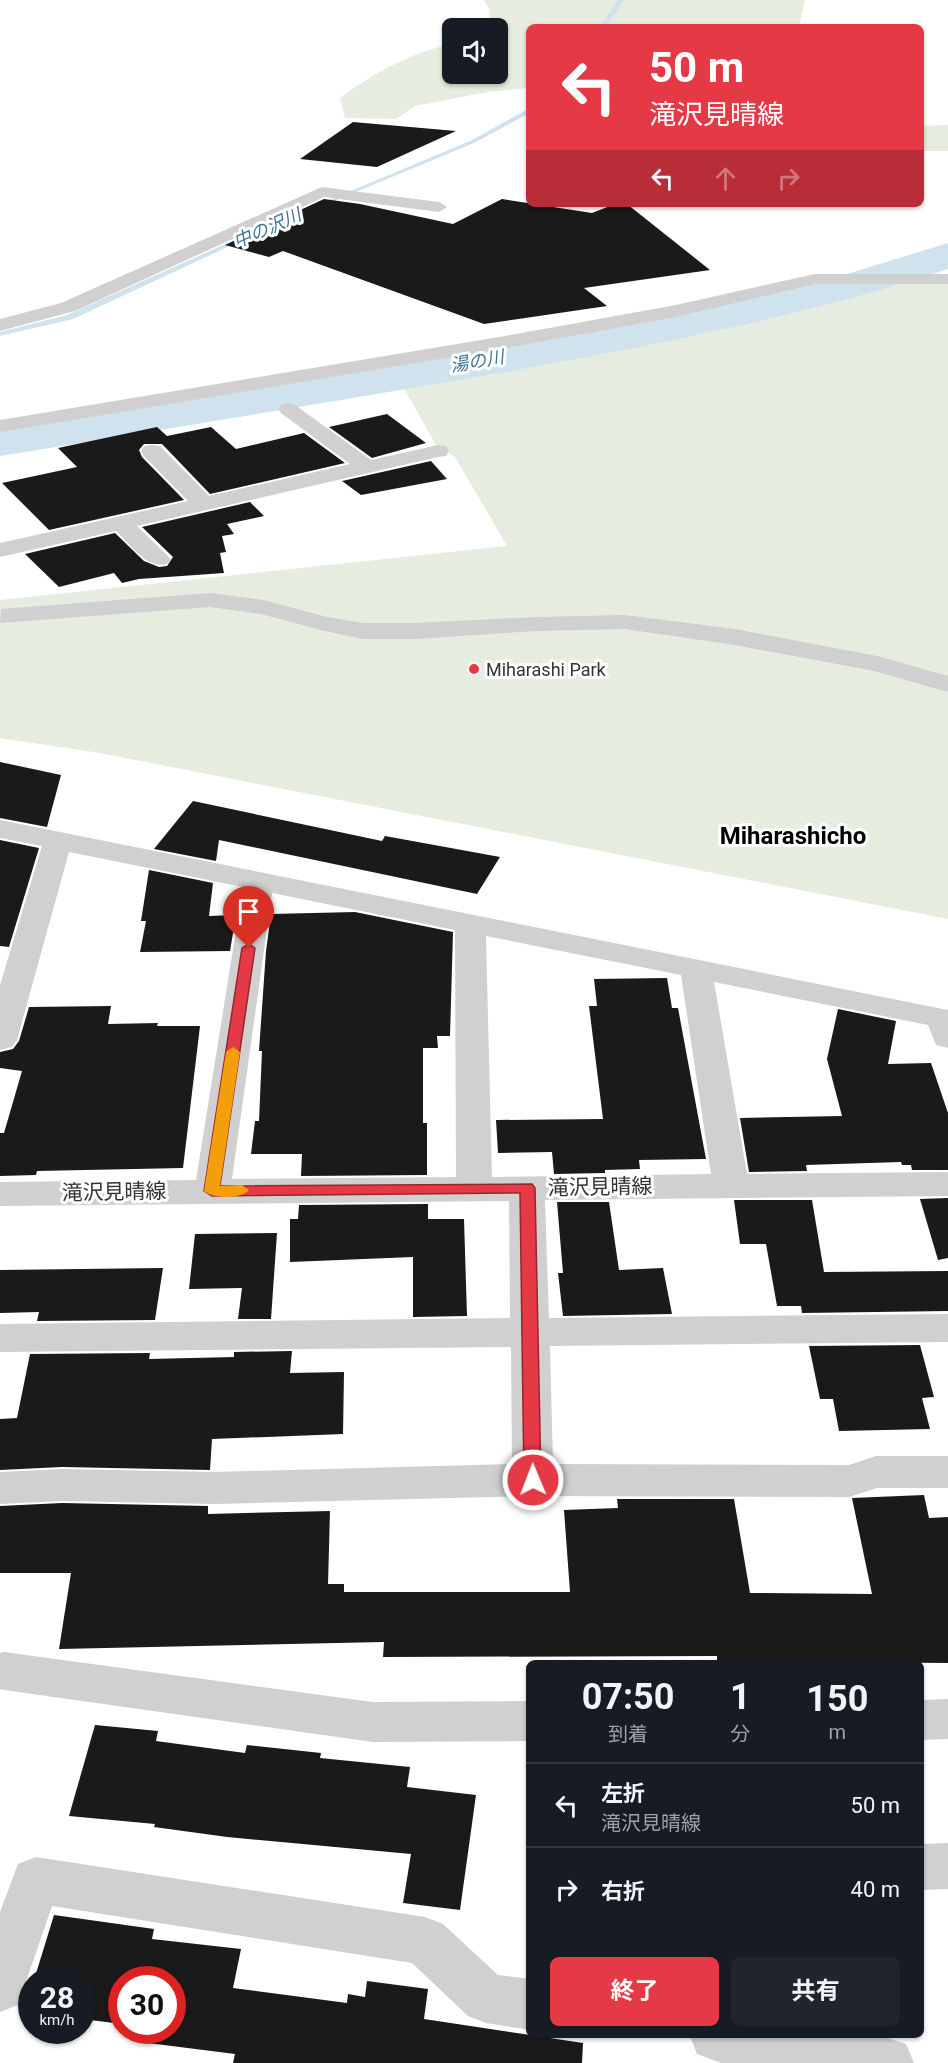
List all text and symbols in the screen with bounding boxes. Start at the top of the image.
map controls [442,18,508,84]
button: sound [442,18,508,84]
text: 50 m [649,43,744,92]
icon: left [550,48,628,126]
text: 滝沢見晴線 [649,99,784,131]
icon: left [646,162,679,195]
icon: ahead [709,162,742,195]
icon: right [772,162,805,195]
water label: 中の沢川 [230,203,306,252]
water label: 湯の川 [449,346,507,376]
place label: Miharashi Park [486,659,607,680]
marker: Miharashi Park [467,662,481,676]
district label: Miharashicho [720,822,866,850]
pin [223,886,274,948]
icon: arrive [232,895,265,928]
street label: 滝沢見晴線 [547,1174,653,1200]
street label: 滝沢見晴線 [61,1179,167,1205]
position arrow [501,1448,565,1512]
text: 07:50 [582,1676,674,1718]
text: 1 [730,1676,751,1718]
text: 150 [806,1678,868,1720]
text: m [829,1720,846,1744]
text: 到着 [608,1722,648,1746]
text: 分 [730,1722,750,1746]
text: 左折 [601,1781,645,1806]
icon: left [550,1789,583,1822]
text: 50 m [851,1793,900,1818]
text: 滝沢見晴線 [601,1811,701,1835]
icon: right [550,1873,583,1906]
text: 40 m [851,1877,900,1902]
text: 右折 [601,1879,645,1904]
button: 終了 [550,1957,719,2026]
button: 共有 [731,1957,900,2026]
speed limit sign: 30 [108,1966,186,2044]
text: 28 [40,1980,74,2015]
text: km/h [39,2011,75,2029]

